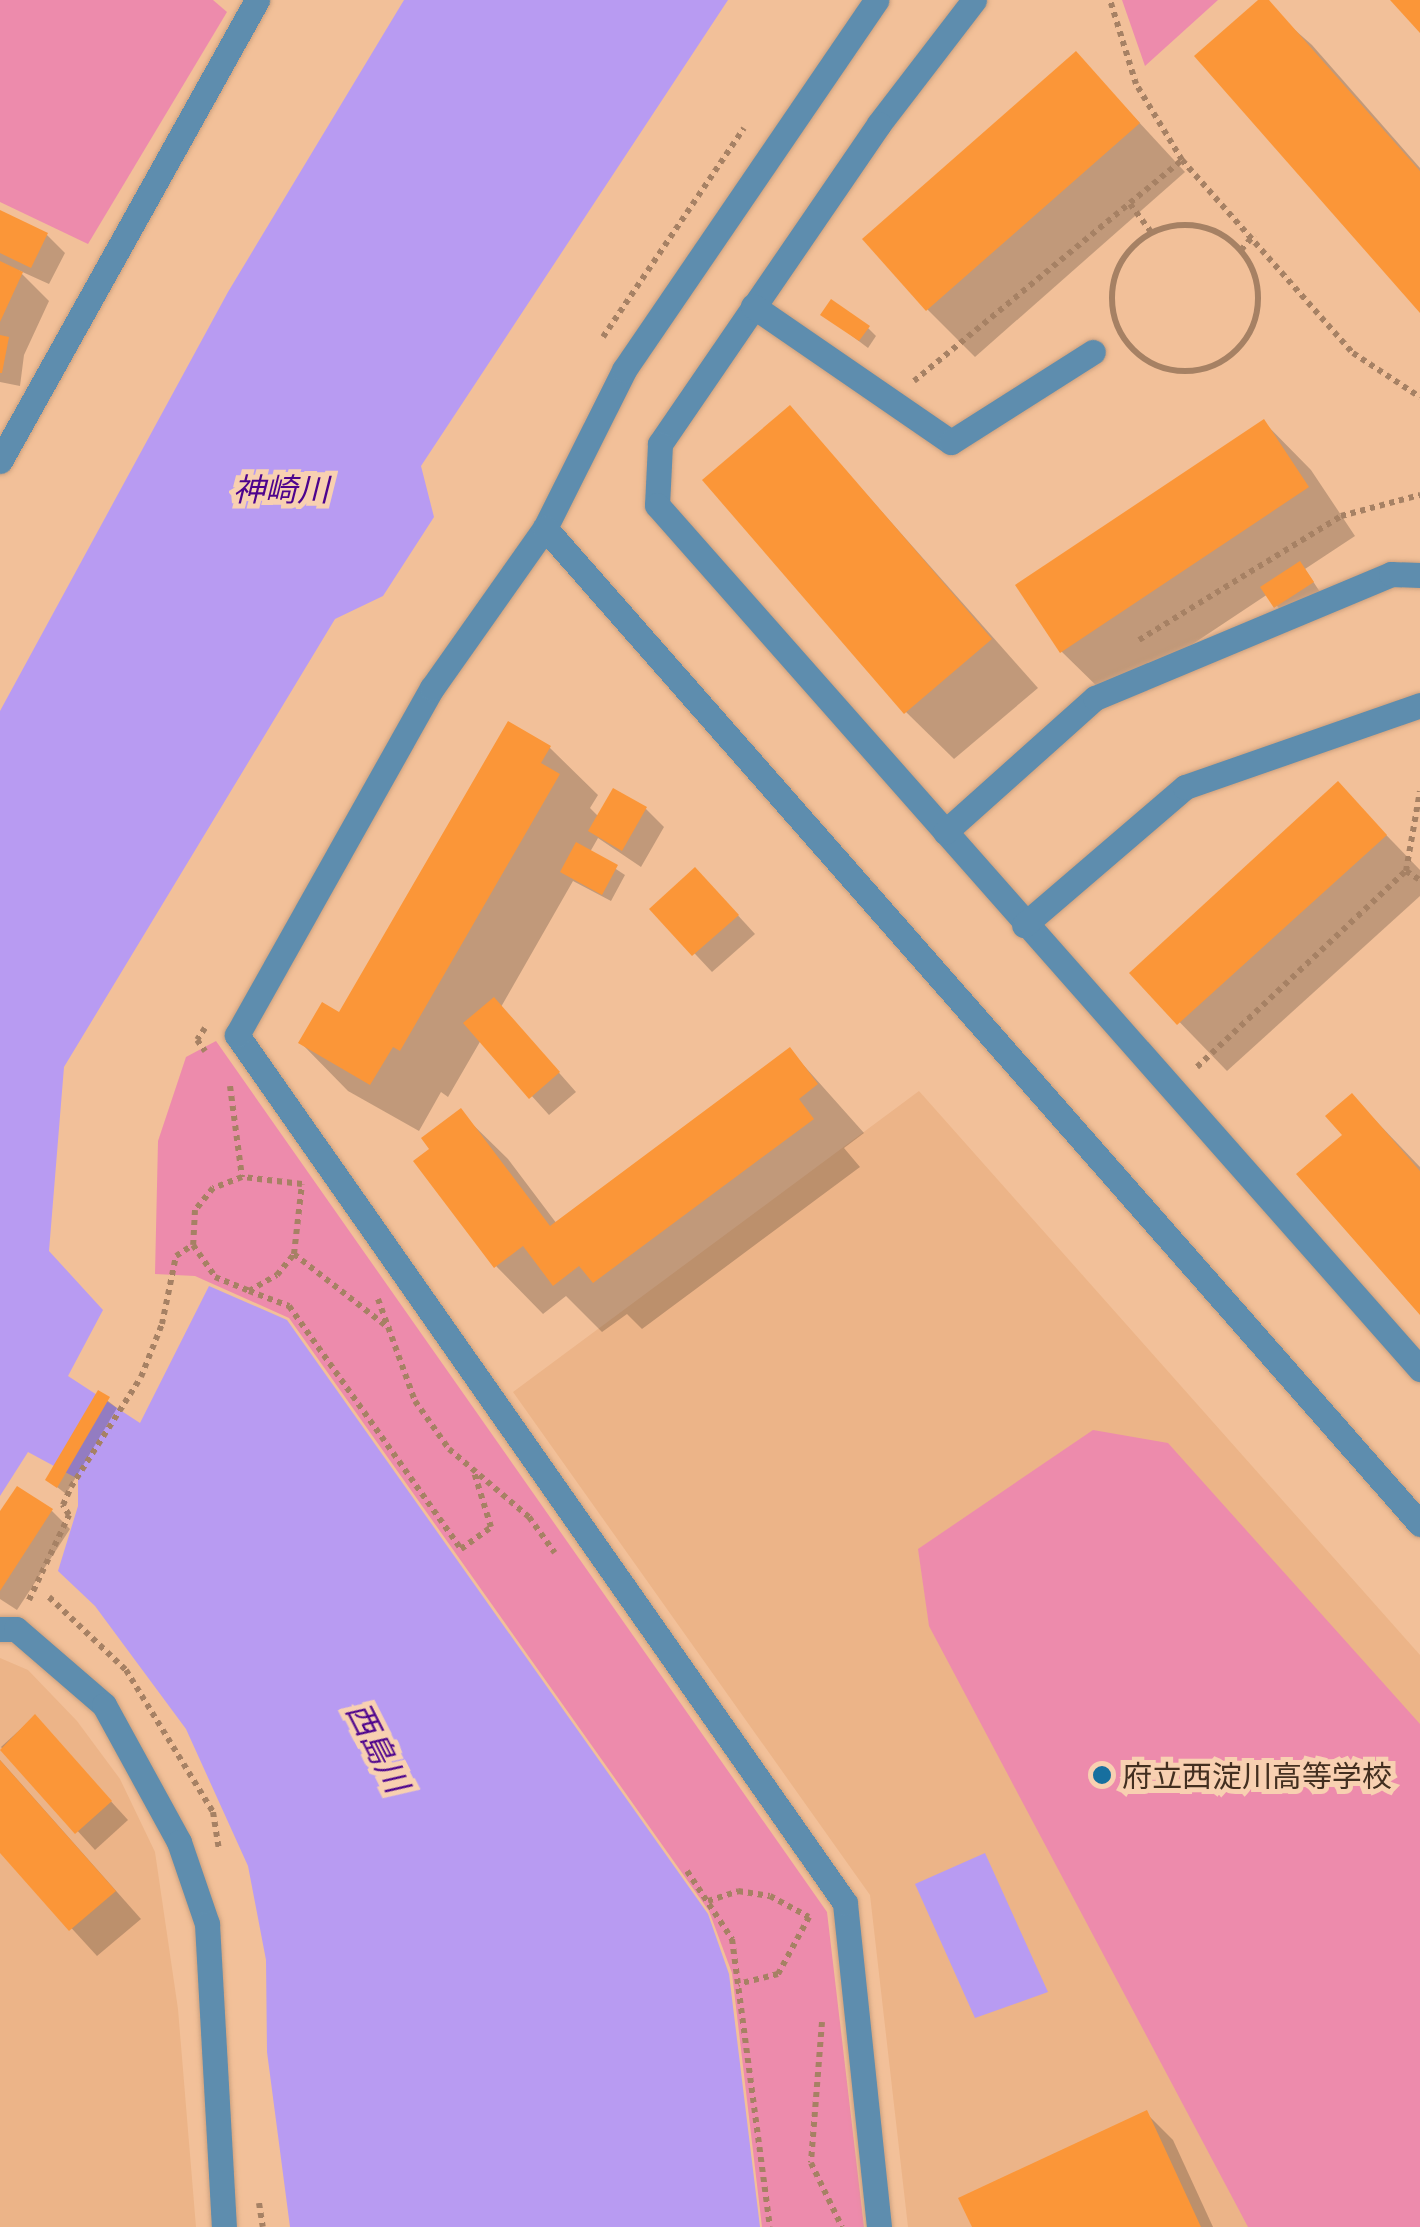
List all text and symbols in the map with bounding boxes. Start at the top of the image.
water label: 神崎川 [233,470,329,508]
water label: 西島川 [339,1696,417,1798]
place label: 府立西淀川高等学校 [1122,1757,1392,1793]
marker: 府立西淀川高等学校 [1091,1764,1113,1786]

